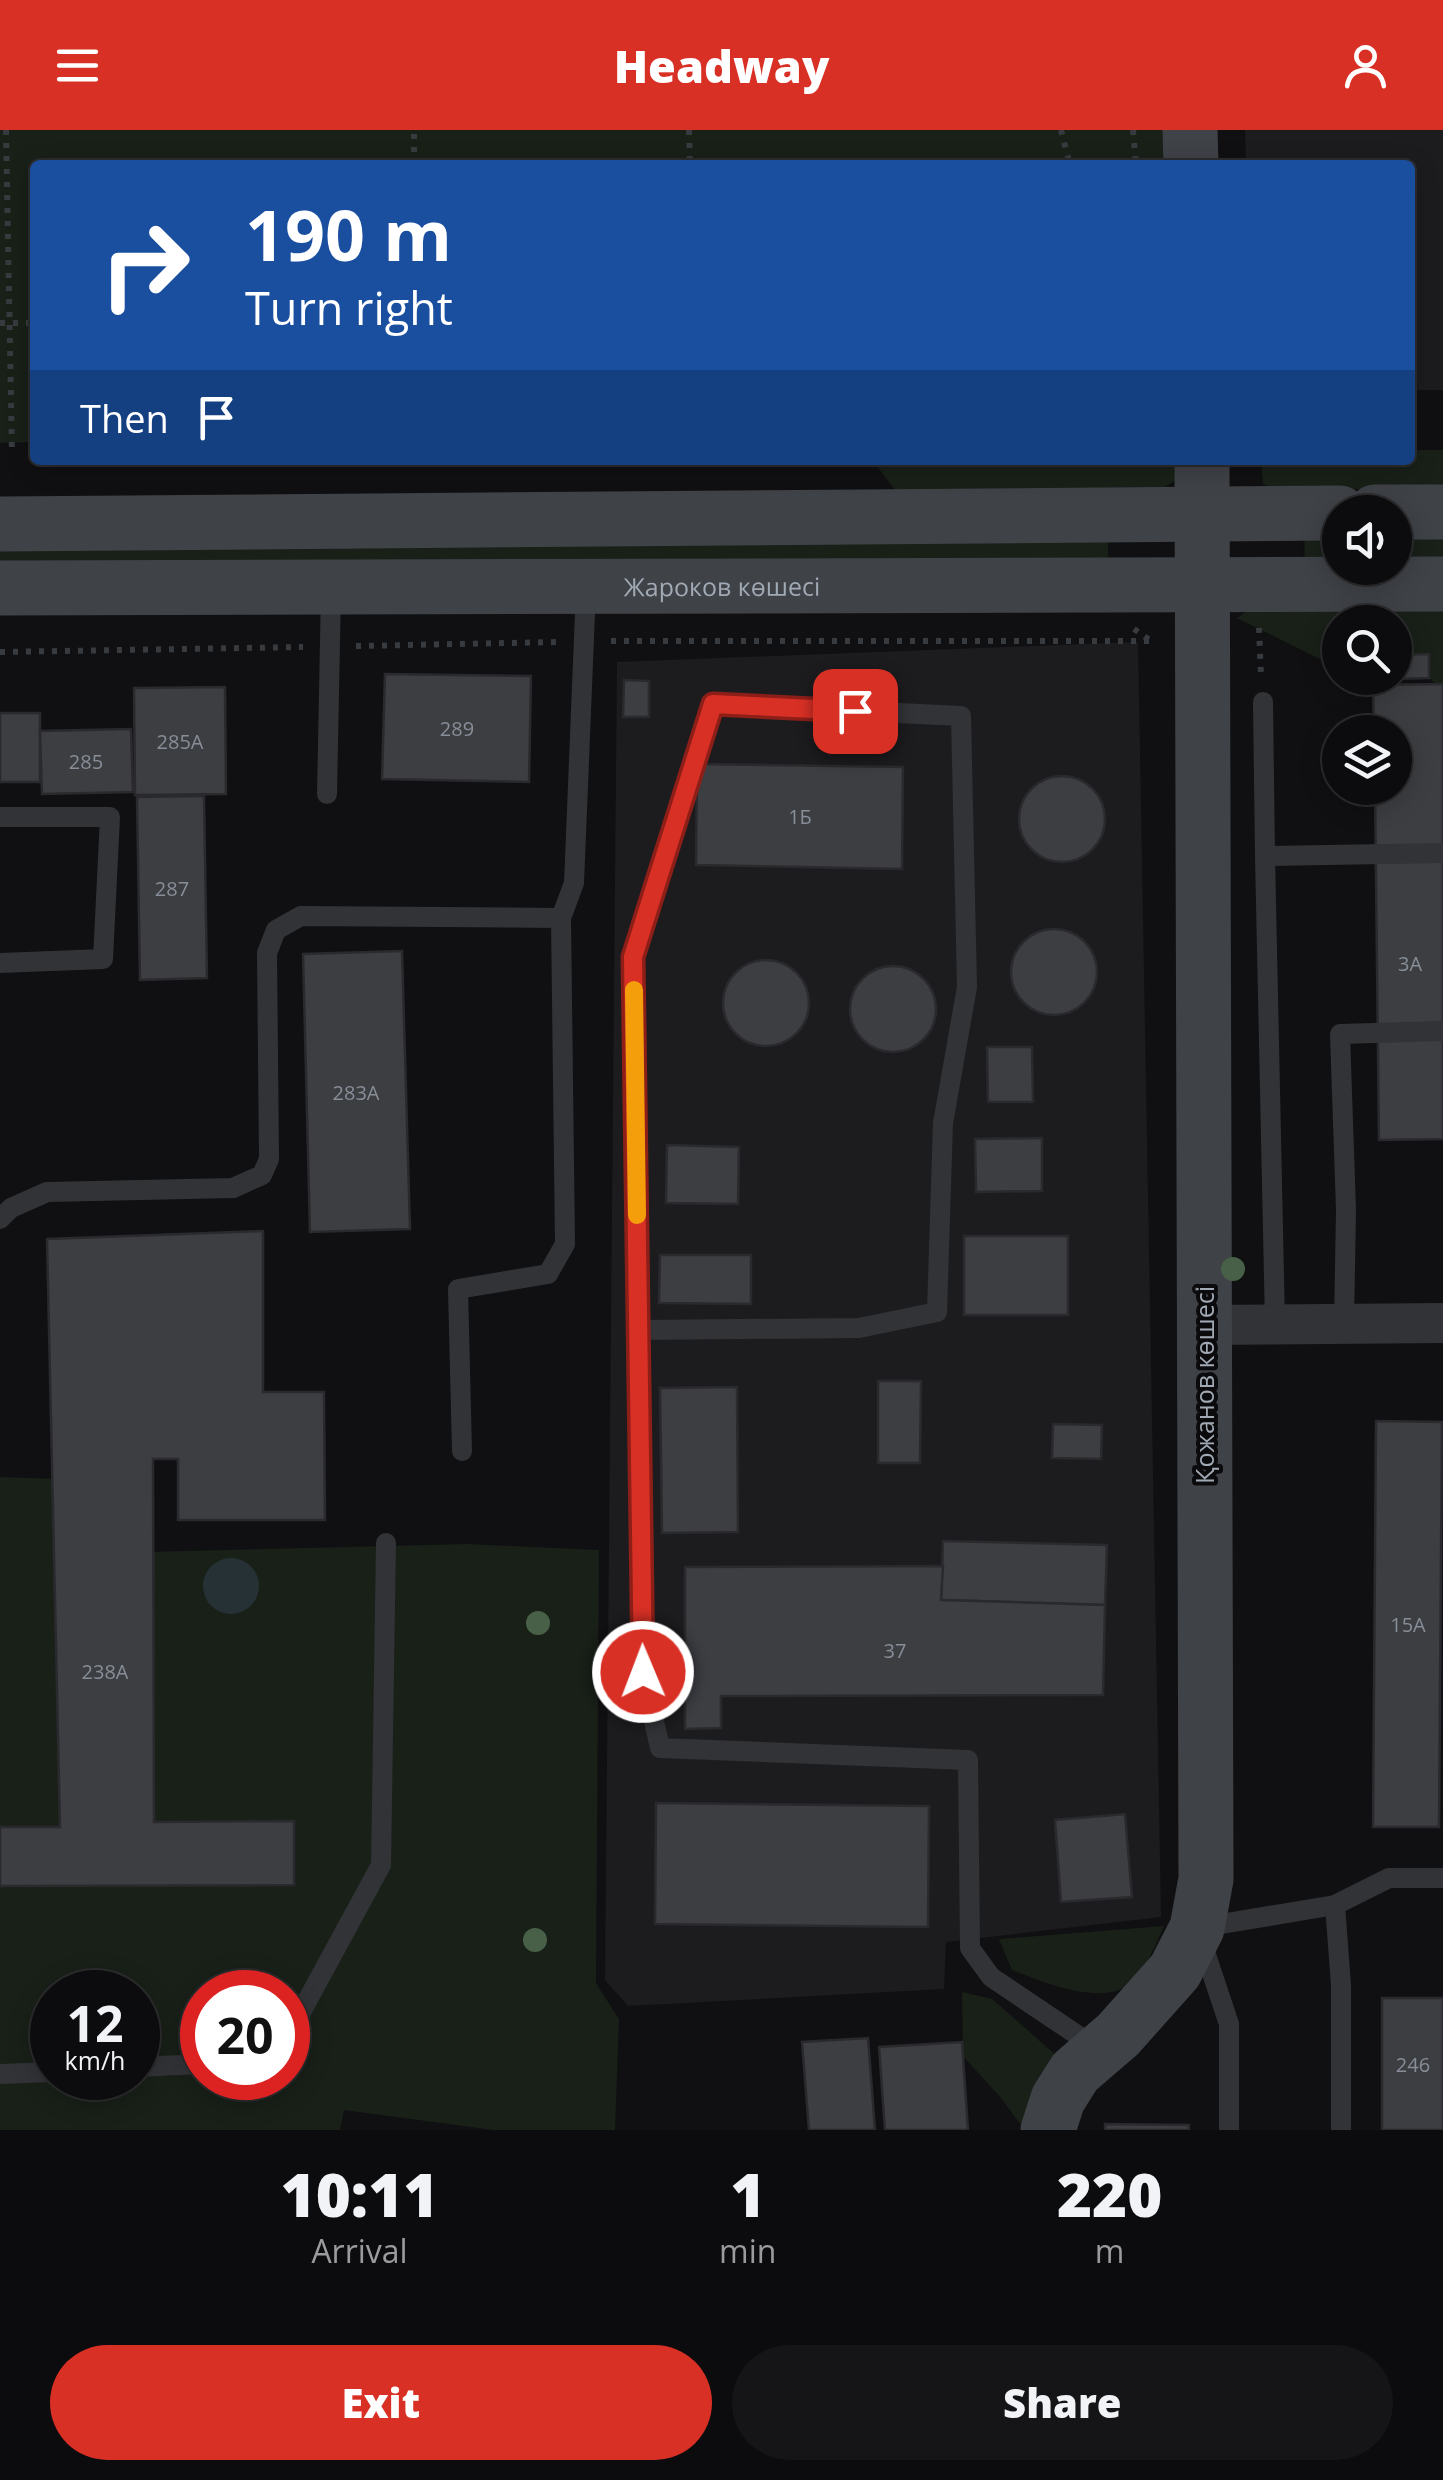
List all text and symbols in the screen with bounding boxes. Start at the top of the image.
text: Headway [614,35,829,96]
icon: menu [50,38,105,93]
icon: person [1338,38,1393,93]
text: 190 m [245,186,452,282]
icon: right [80,200,210,330]
text: Turn right [245,277,453,338]
icon: arrive [189,390,244,445]
text: Then [80,392,169,444]
map controls [1322,495,1412,805]
button: sound [1322,495,1412,585]
street label: Жароков көшесі [624,569,820,603]
button: search [1322,605,1412,695]
pin [813,669,898,754]
icon: arrive [828,684,883,739]
house number: 289 [440,715,474,742]
button: layers [1322,715,1412,805]
house number: 285А [157,728,204,755]
house number: 285 [69,748,103,775]
house number: 1Б [788,803,812,830]
house number: 287 [155,875,189,902]
house number: 3А [1398,950,1422,977]
house number: 283А [333,1079,380,1106]
street label: Қожанов көшесі [1187,1286,1221,1484]
house number: 15А [1390,1611,1426,1638]
position arrow [591,1620,695,1724]
house number: 37 [884,1637,906,1664]
house number: 238А [82,1658,129,1685]
speed limit sign: 20 [180,1970,310,2100]
text: 12 [66,1989,124,2057]
text: km/h [65,2043,125,2077]
house number: 246 [1396,2051,1430,2078]
text: 10:11 [281,2153,439,2235]
text: 1 [730,2153,765,2235]
text: 220 [1057,2153,1162,2235]
text: Arrival [311,2229,408,2272]
text: min [719,2229,776,2272]
text: m [1095,2229,1124,2272]
button: Exit [50,2345,712,2460]
button: Share [732,2345,1393,2460]

